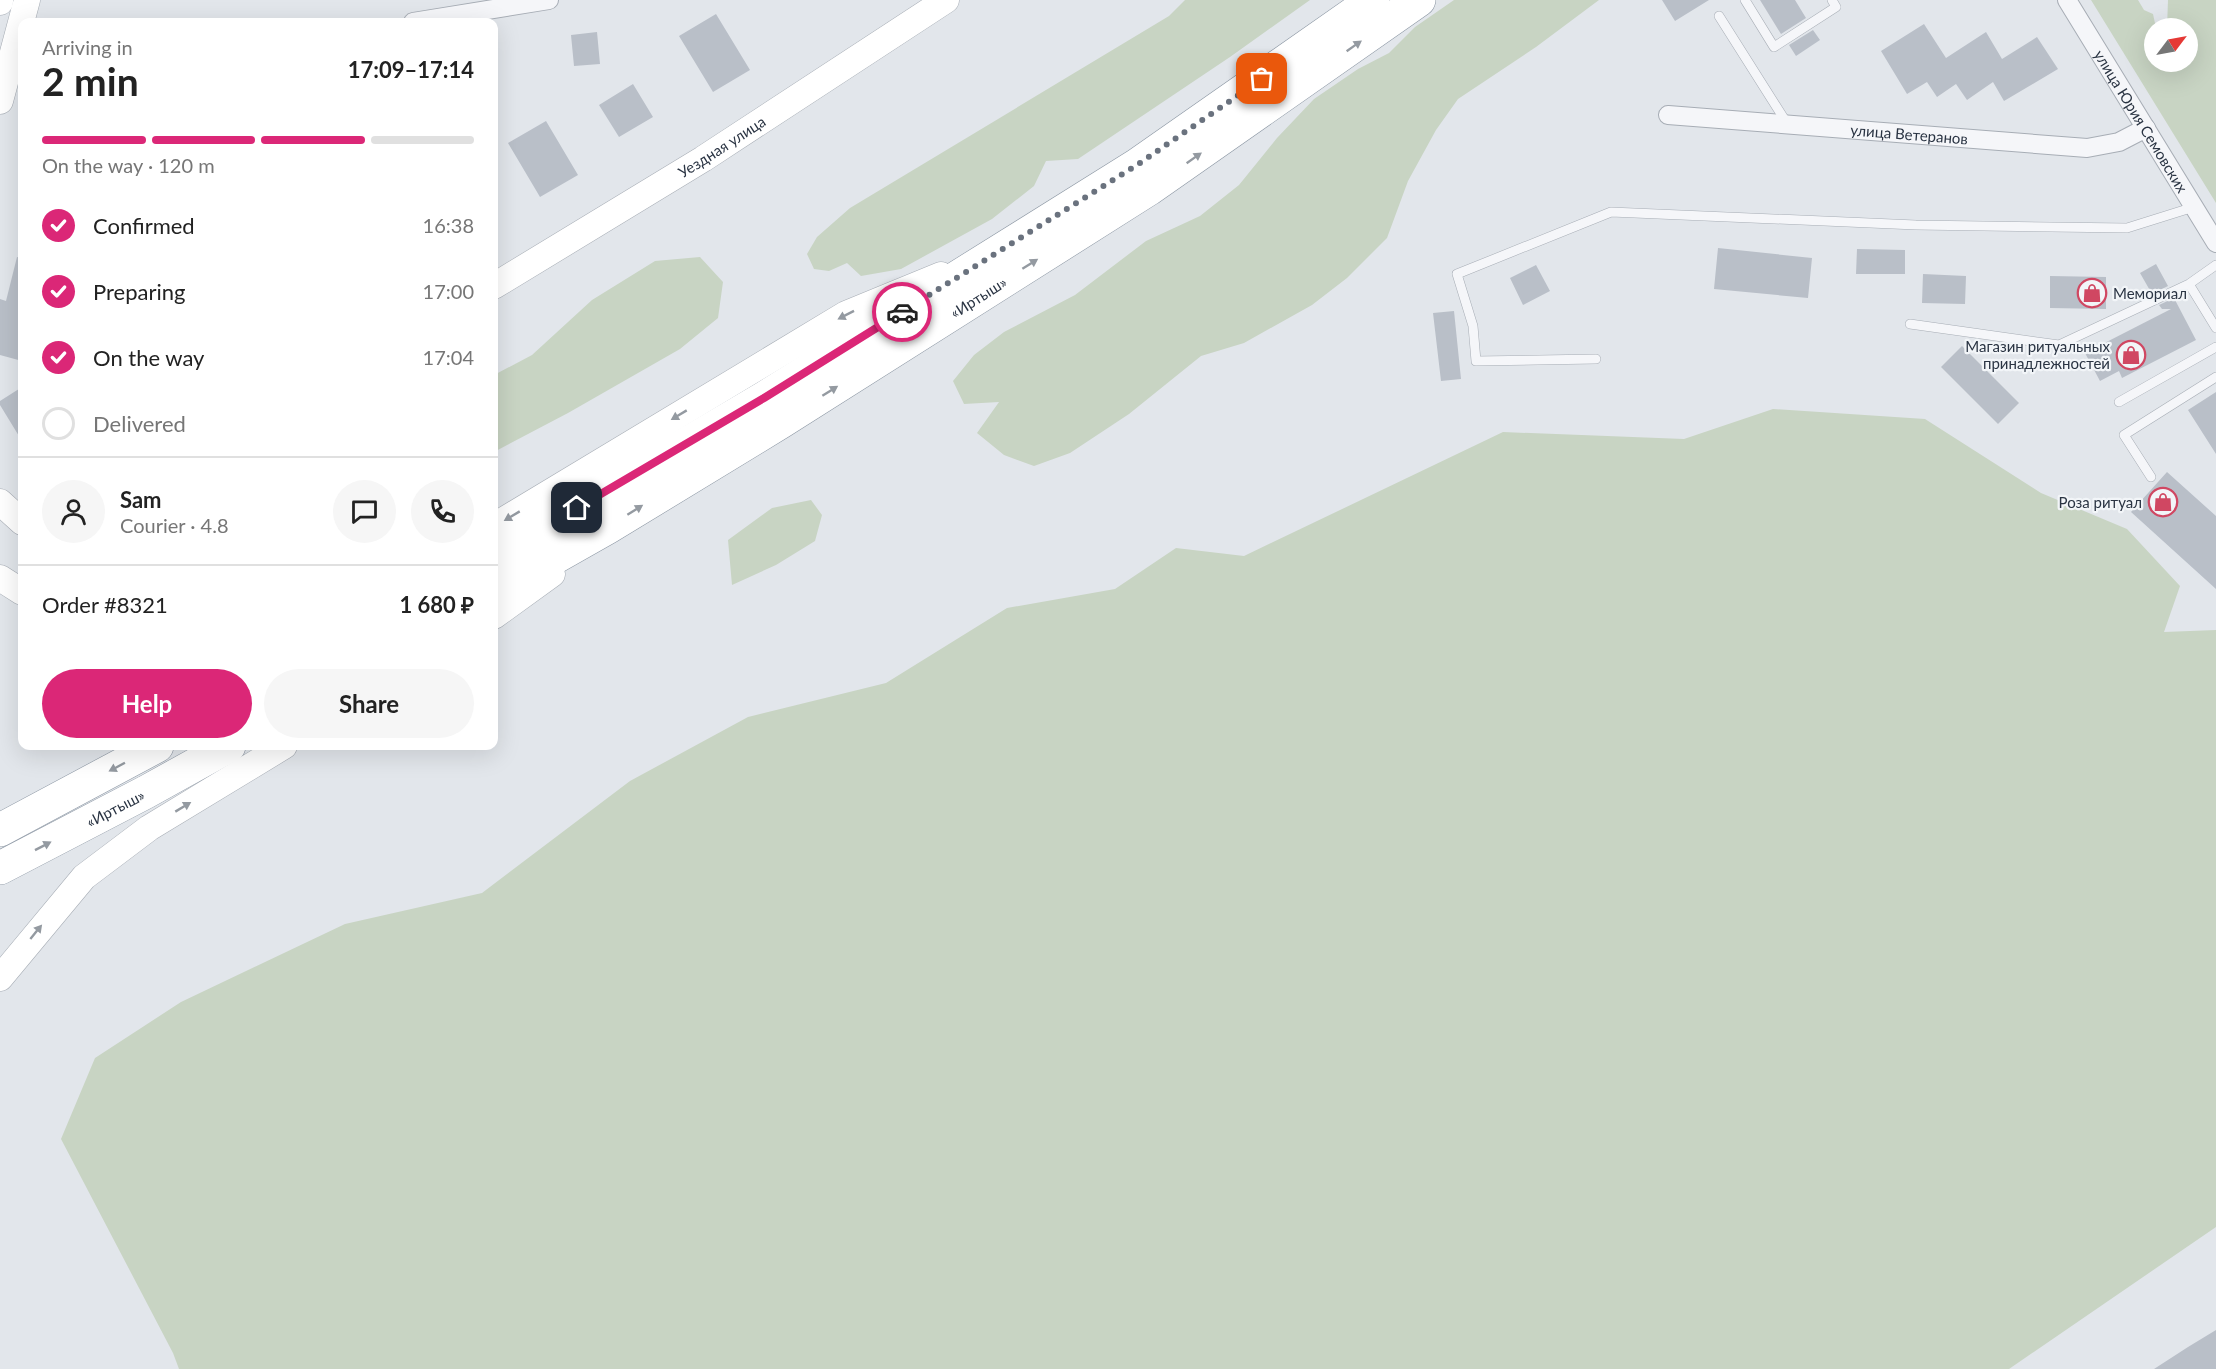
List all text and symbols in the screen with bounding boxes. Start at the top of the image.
north arrow [2144,18,2198,72]
map controls [2144,18,2198,72]
text: Arriving in [42,35,133,59]
one-way arrow [1345,40,1361,52]
street label: улица Юрия Семовских [2091,46,2192,196]
pin [1236,53,1287,104]
text: 17:09–17:14 [348,56,474,83]
text: 2 min [42,58,139,104]
icon: bag [1245,62,1278,95]
street label: Уездная улица [675,112,769,181]
street label: улица Ветеранов [1850,120,1969,148]
text: On the way · 120 m [42,153,215,177]
one-way arrow [1186,153,1202,164]
icon: check [42,209,75,242]
text: Confirmed [93,212,195,239]
text: 16:38 [423,213,474,237]
one-way arrow [1022,258,1038,270]
street label: «Иртыш» [947,273,1010,322]
icon: check [42,275,75,308]
shop icon: Мемориал [2076,277,2108,309]
text: Preparing [93,278,185,305]
text: 17:00 [423,279,474,303]
courier [872,282,932,342]
place label: Мемориал [2113,284,2187,302]
icon: car [886,296,919,329]
one-way arrow [837,309,855,319]
place label: Магазин ритуальных принадлежностей [1965,337,2111,372]
shop icon: Магазин ритуальных принадлежностей [2115,339,2147,371]
icon: check [42,341,75,374]
text: On the way [93,344,204,371]
text: 17:04 [423,345,474,369]
one-way arrow [822,385,838,396]
one-way arrow [671,409,687,420]
text: Delivered [93,410,186,437]
button: person [42,480,105,543]
button: chat [333,480,396,543]
button: phone [411,480,474,543]
pin [551,482,602,533]
text: Sam [120,486,162,513]
shop icon: Роза ритуал [2147,486,2179,518]
icon: home [560,491,593,524]
place label: Роза ритуал [2059,493,2142,511]
one-way arrow [627,505,643,516]
one-way arrow [504,510,520,521]
text: Courier · 4.8 [120,513,229,537]
text: Order #8321 [42,591,168,618]
text: 1 680 ₽ [399,591,474,618]
button: Help [42,669,252,738]
button: Share [264,669,474,738]
one-way arrow [109,762,126,772]
street label: «Иртыш» [83,785,147,831]
one-way arrow [175,801,191,812]
one-way arrow [35,841,52,851]
one-way arrow [30,925,42,940]

